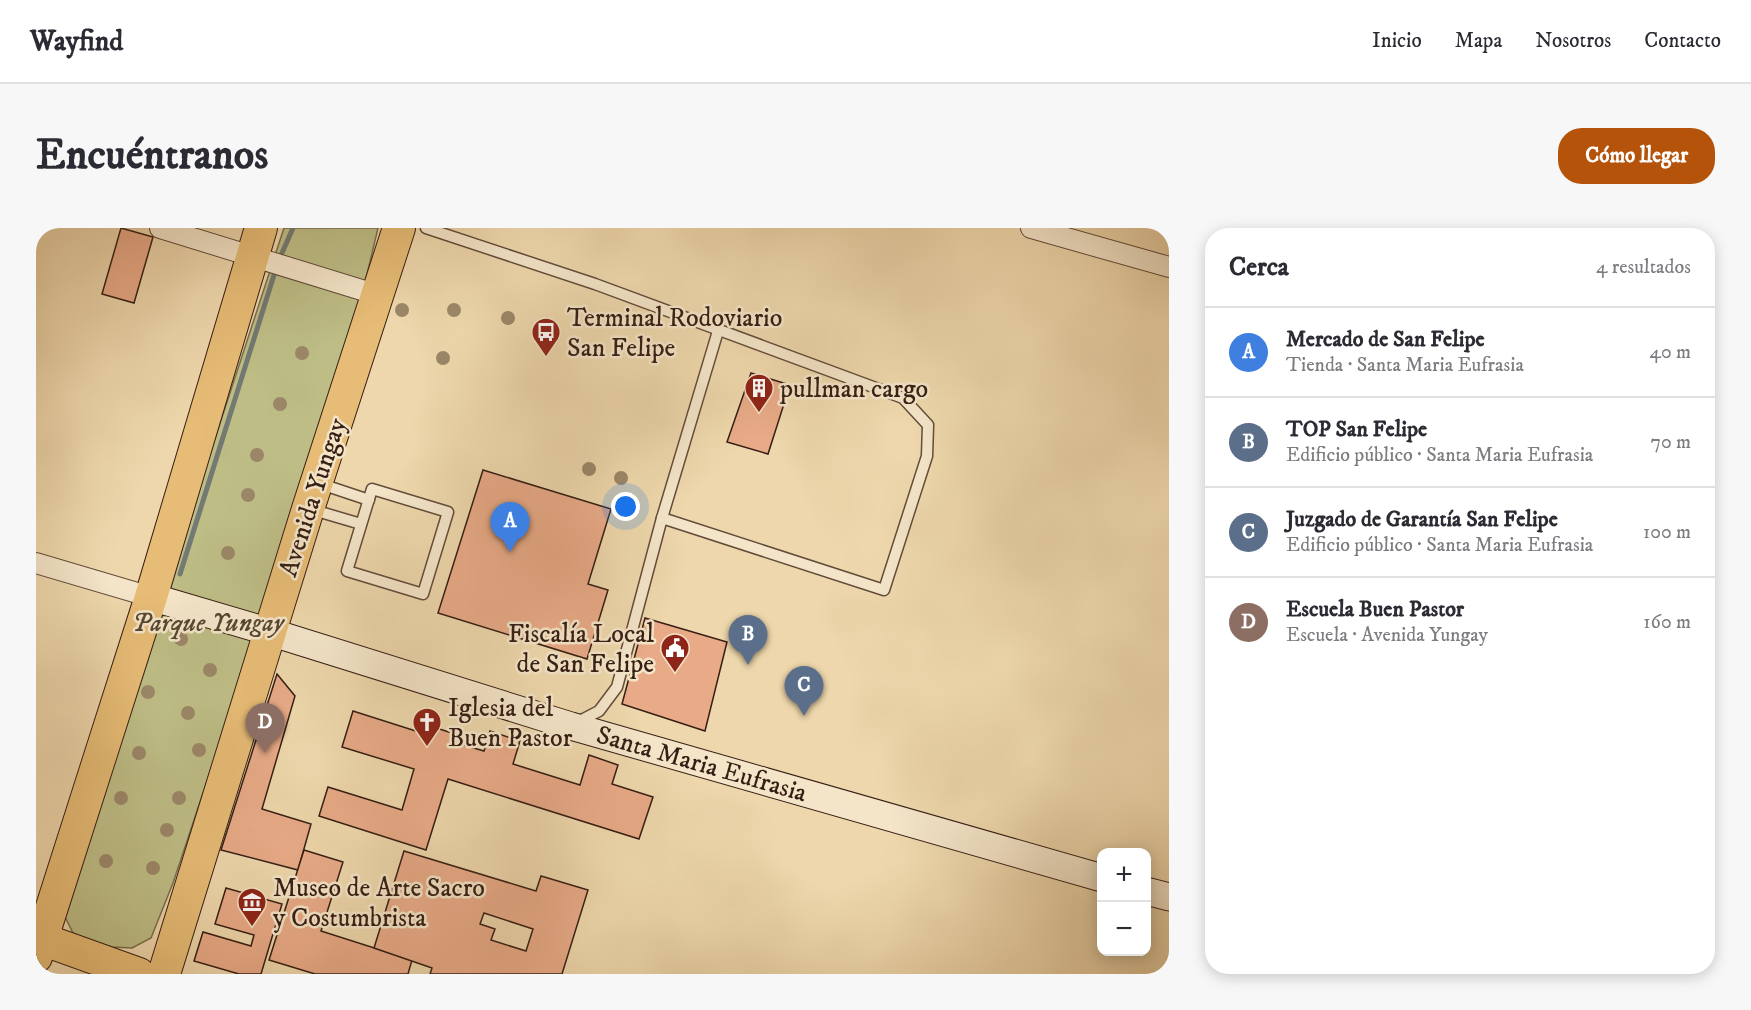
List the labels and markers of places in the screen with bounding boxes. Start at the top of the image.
place label: Terminal Rodoviario San Felipe [567,302,782,365]
bus stop icon: Terminal Rodoviario San Felipe [530,316,562,358]
building icon: pullman cargo [743,372,775,414]
place label: pullman cargo [779,373,928,406]
pin: A [490,502,530,552]
pin: B [728,616,768,665]
place label: Fiscalía Local de San Felipe [508,618,654,681]
public building icon: Fiscalía Local de San Felipe [659,632,691,674]
pin: C [784,666,824,716]
place label: Iglesia del Buen Pastor [448,692,573,755]
pin: D [246,704,284,753]
church icon: Iglesia del Buen Pastor [411,706,443,748]
place label: Museo de Arte Sacro y Costumbrista [273,872,485,935]
museum icon: Museo de Arte Sacro y Costumbrista [236,886,268,928]

